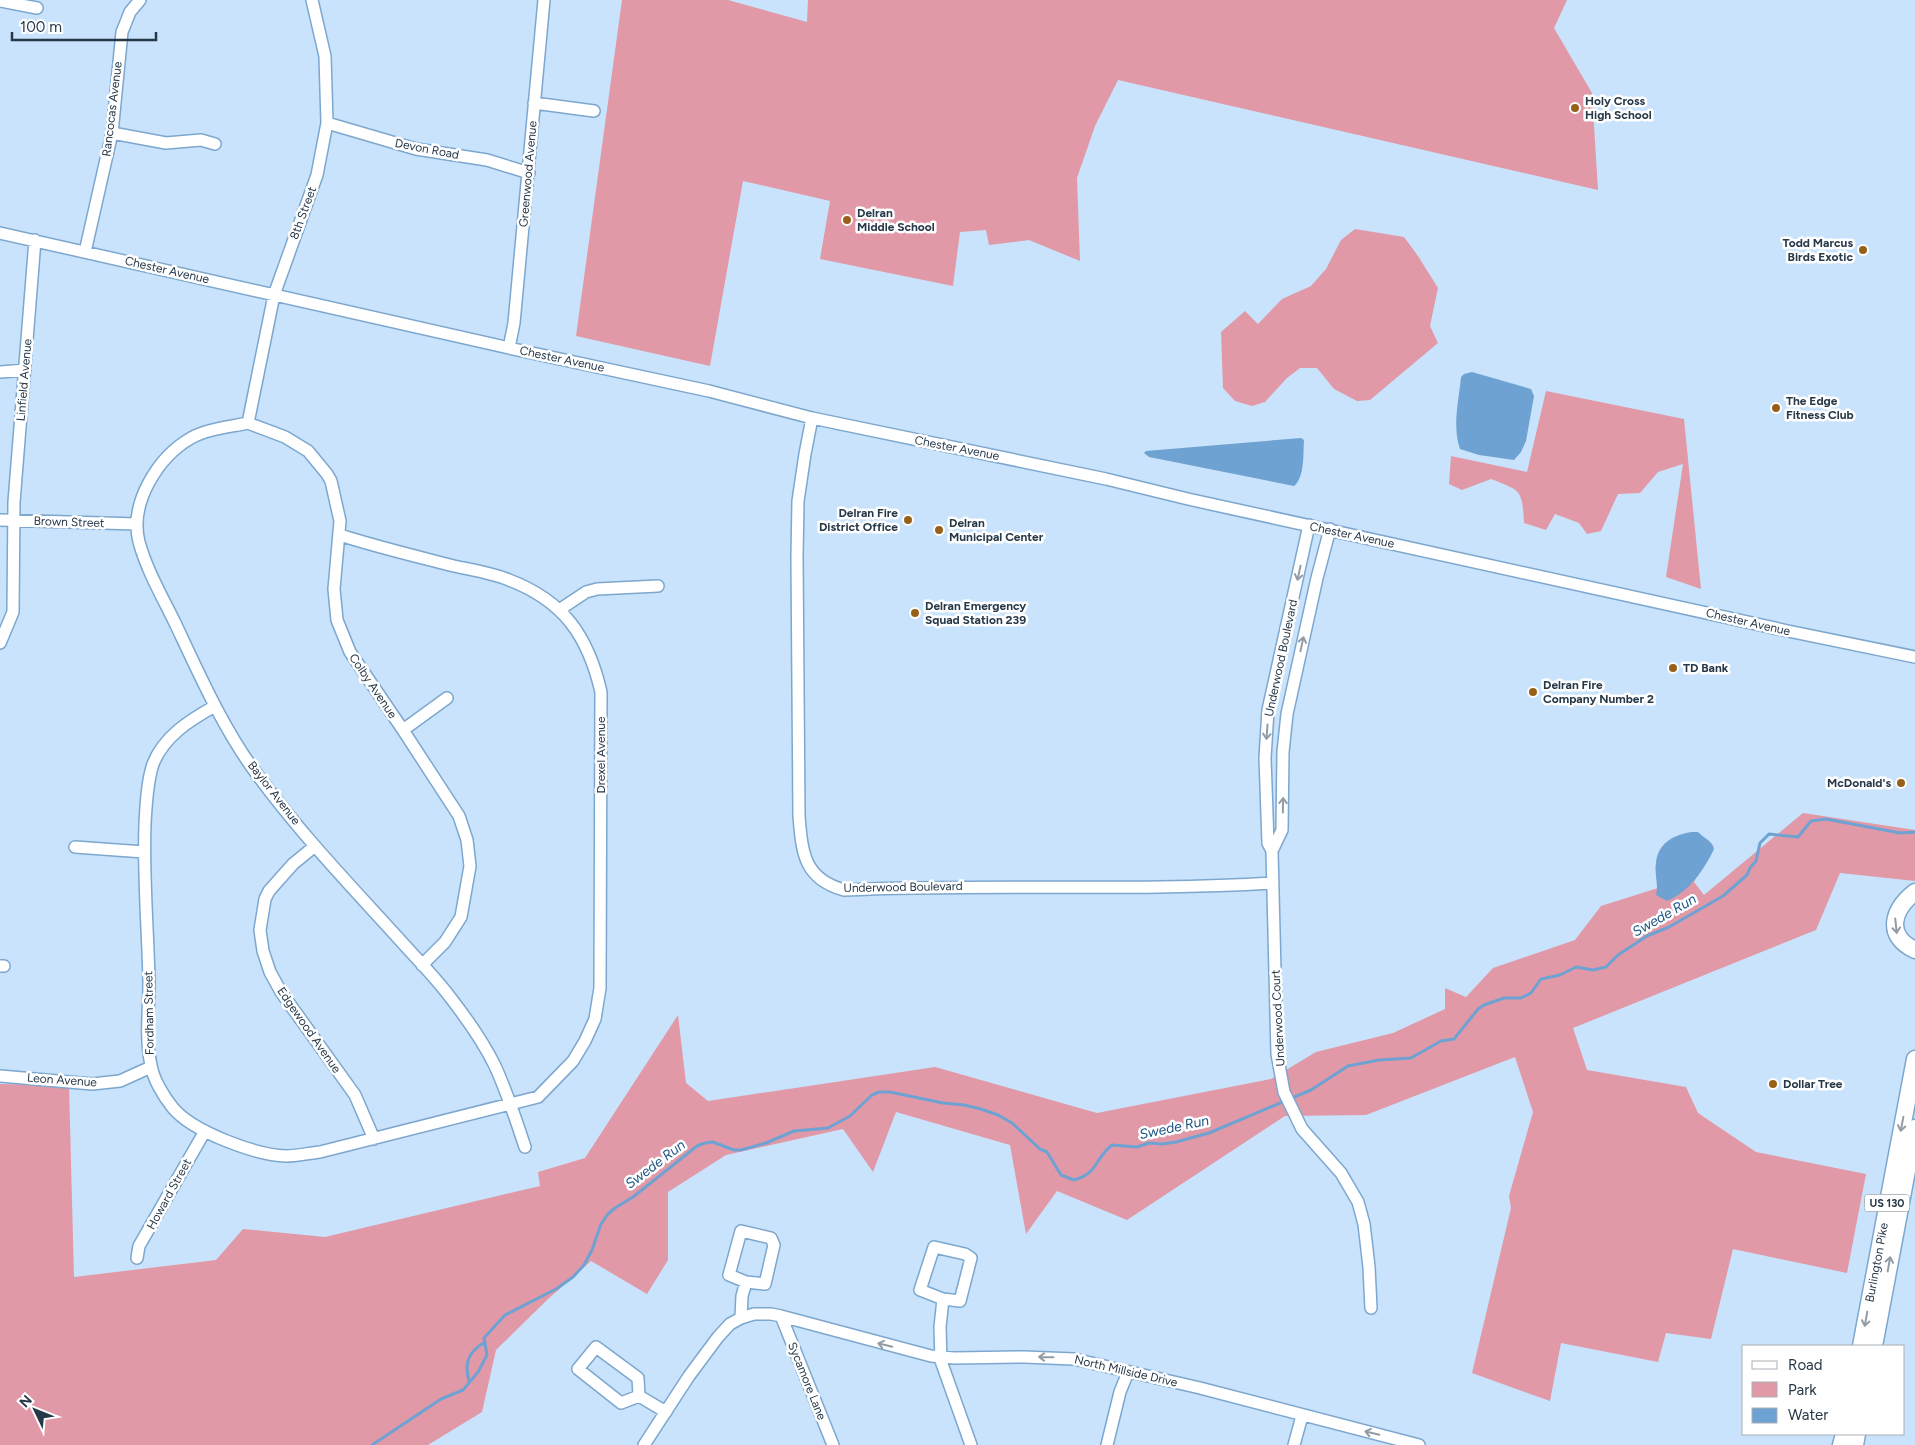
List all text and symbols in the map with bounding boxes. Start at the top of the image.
scale bar [12,10,156,42]
text: 100 m [20,18,62,36]
street label: Rancocas Avenue [99,60,125,157]
place label: Holy Cross High School [1585,94,1652,122]
marker: Holy Cross High School [1569,102,1581,114]
street label: Greenwood Avenue [516,120,540,228]
street label: Devon Road [394,136,460,162]
street label: 8th Street [287,184,319,241]
place label: Delran Middle School [857,206,935,234]
marker: Delran Middle School [841,214,853,226]
place label: Todd Marcus Birds Exotic [1782,236,1853,264]
marker: Todd Marcus Birds Exotic [1857,244,1869,256]
street label: Chester Avenue [123,253,211,287]
street label: Linfield Avenue [13,338,35,422]
street label: Chester Avenue [518,343,606,375]
place label: The Edge Fitness Club [1786,394,1854,422]
marker: The Edge Fitness Club [1770,402,1782,414]
street label: Chester Avenue [913,433,1001,463]
place label: Delran Fire District Office [819,506,898,534]
street label: Brown Street [33,514,105,530]
marker: Delran Fire District Office [902,514,914,526]
place label: Delran Municipal Center [949,516,1044,544]
street label: Chester Avenue [1308,519,1396,551]
marker: Delran Municipal Center [933,524,945,536]
one-way arrow [1294,565,1303,581]
street label: Underwood Boulevard [1262,598,1300,718]
place label: Delran Emergency Squad Station 239 [925,599,1026,627]
street label: Chester Avenue [1704,605,1792,639]
marker: Delran Emergency Squad Station 239 [909,607,921,619]
one-way arrow [1298,636,1307,652]
street label: Colby Avenue [346,651,400,721]
place label: TD Bank [1683,661,1729,675]
marker: TD Bank [1667,662,1679,674]
place label: Delran Fire Company Number 2 [1543,678,1654,706]
marker: Delran Fire Company Number 2 [1527,686,1539,698]
street label: Drexel Avenue [594,716,608,794]
one-way arrow [1262,724,1271,740]
street label: Baylor Avenue [245,758,303,828]
place label: McDonald's [1827,776,1891,790]
marker: McDonald's [1895,777,1907,789]
one-way arrow [1278,797,1287,813]
street label: Underwood Boulevard [843,879,963,895]
water label: Swede Run [1629,890,1699,941]
one-way arrow [1891,917,1901,933]
street label: Underwood Court [1268,969,1288,1067]
street label: Fordham Street [141,970,157,1055]
street label: Edgewood Avenue [274,984,344,1076]
street label: Leon Avenue [27,1071,98,1089]
place label: Dollar Tree [1783,1077,1843,1091]
marker: Dollar Tree [1767,1078,1779,1090]
water label: Swede Run [1138,1112,1211,1143]
one-way arrow [1897,1116,1907,1132]
water label: Swede Run [622,1136,689,1193]
street label: Howard Street [144,1156,194,1232]
road number: US 130 [1864,1194,1910,1212]
street label: Burlington Pike [1862,1221,1891,1303]
one-way arrow [1885,1256,1895,1272]
one-way arrow [1860,1310,1870,1326]
one-way arrow [878,1339,894,1349]
street label: Sycamore Lane [785,1340,829,1422]
legend [1742,1345,1905,1435]
one-way arrow [1038,1352,1054,1362]
street label: North Millside Drive [1073,1352,1179,1390]
text: Road [1788,1356,1823,1374]
text: Park [1788,1381,1817,1399]
north arrow [10,1385,60,1435]
text: N [16,1392,36,1411]
text: Water [1788,1406,1828,1424]
one-way arrow [1364,1428,1380,1437]

